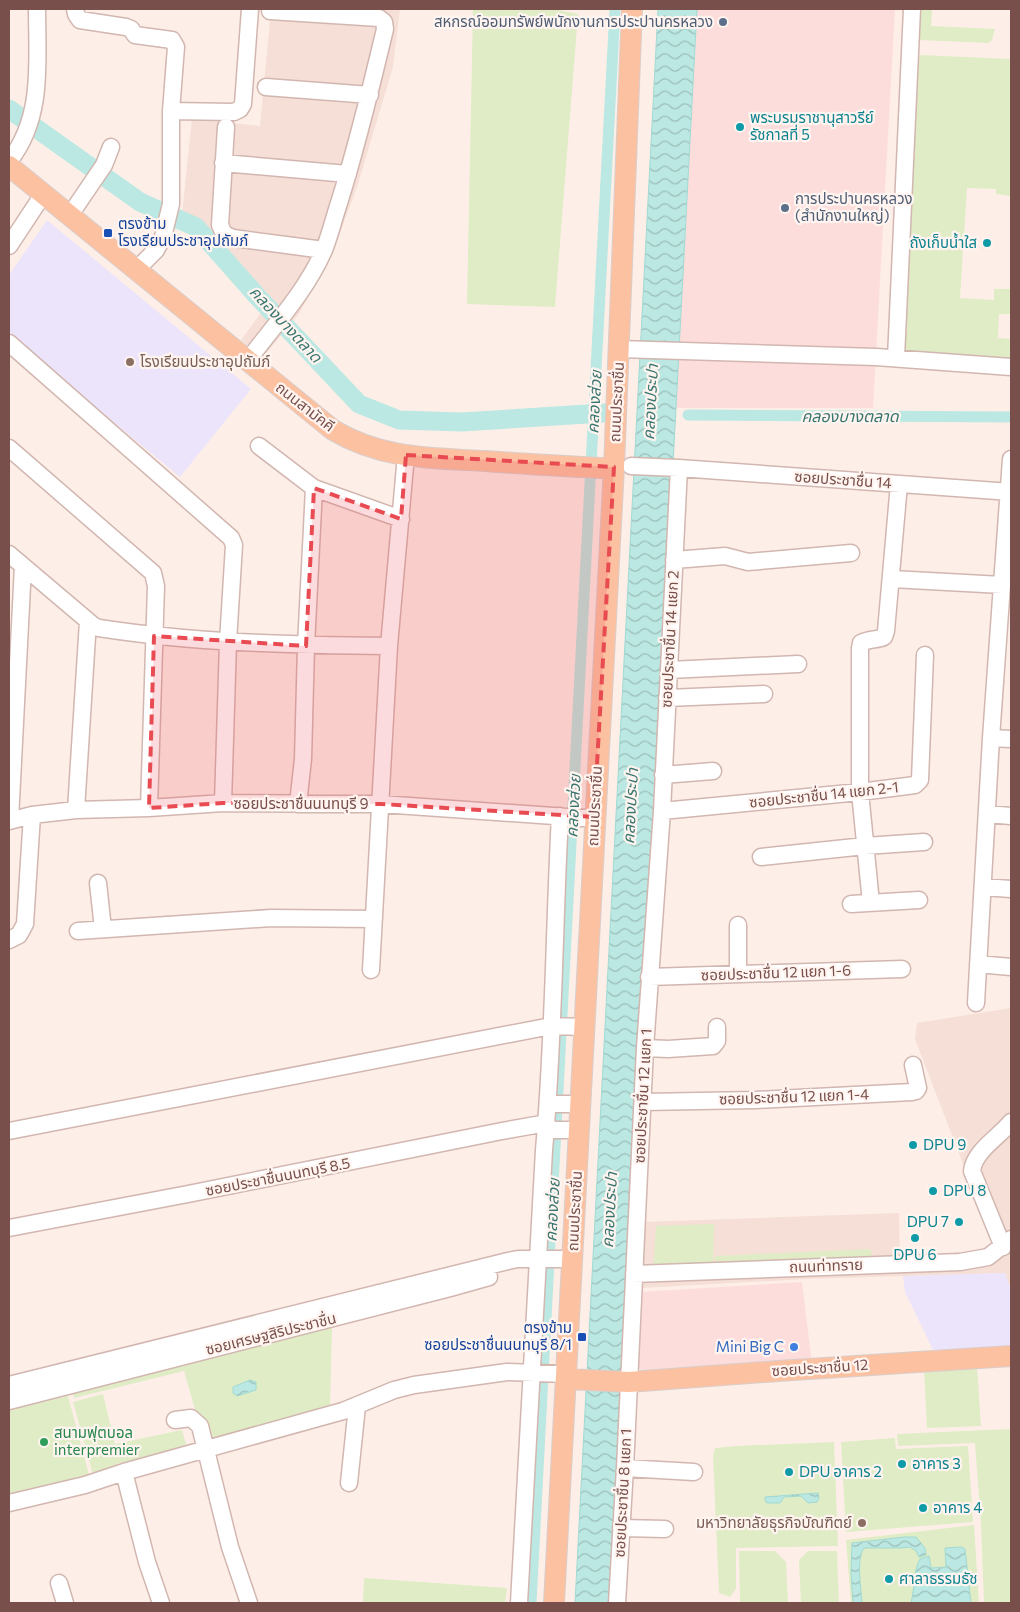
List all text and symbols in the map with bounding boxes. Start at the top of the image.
place label: สหกรณ์ออมทรัพย์พนักงานการประปานครหลวง [434,12,713,30]
marker: สหกรณ์ออมทรัพย์พนักงานการประปานครหลวง [717,16,729,28]
place label: พระบรมราชานุสาวรีย์ รัชกาลที่ 5 [750,108,874,143]
marker: พระบรมราชานุสาวรีย์ รัชกาลที่ 5 [734,121,746,133]
place label: การประปานครหลวง (สำนักงานใหญ่) [795,189,913,224]
marker: การประปานครหลวง (สำนักงานใหญ่) [779,202,791,214]
place label: ตรงข้าม โรงเรียนประชาอุปถัมภ์ [118,214,248,250]
marker: ตรงข้าม โรงเรียนประชาอุปถัมภ์ [102,227,114,239]
place label: ถังเก็บน้ำใส [909,232,977,251]
marker: ถังเก็บน้ำใส [981,237,993,249]
water label: คลองบางตลาด [246,282,327,366]
place label: โรงเรียนประชาอุปถัมภ์ [140,352,270,371]
marker: โรงเรียนประชาอุปถัมภ์ [124,356,136,368]
street label: ถนนประชาชื่น [604,361,627,443]
water label: คลองประปา [638,362,661,440]
water label: คลองส่วย [582,368,605,434]
street label: ถนนสามัคคี [273,378,339,435]
water label: คลองบางตลาด [801,406,900,425]
street label: ซอยประชาชื่น 14 [794,466,892,491]
street label: ซอยประชาชื่น 14 แยก 2 [655,570,682,708]
street label: ถนนประชาชื่น [582,765,605,847]
water label: คลองประปา [618,766,641,844]
water label: คลองส่วย [561,772,584,838]
street label: ซอยประชาชื่น 14 แยก 2-1 [748,776,900,811]
street label: ซอยประชาชื่นนนทบุรี 9 [234,793,369,813]
street label: ซอยประชาชื่น 12 แยก 1-6 [701,959,851,984]
street label: ซอยประชาชื่น 12 แยก 1 [629,1028,655,1164]
street label: ซอยประชาชื่น 12 แยก 1-4 [719,1083,869,1108]
place label: DPU 9 [923,1135,966,1153]
marker: DPU 9 [907,1139,919,1151]
street label: ซอยประชาชื่นนนทบุรี 8.5 [204,1152,352,1200]
street label: ถนนประชาชื่น [562,1170,585,1252]
water label: คลองประปา [597,1170,620,1248]
water label: คลองส่วย [540,1176,563,1242]
place label: DPU 8 [943,1181,986,1199]
marker: DPU 8 [927,1185,939,1197]
place label: DPU 7 [907,1212,949,1230]
marker: DPU 7 [953,1216,965,1228]
marker: DPU 6 [909,1232,921,1244]
place label: DPU 6 [893,1245,937,1263]
street label: ถนนท่าทราย [789,1255,863,1275]
street label: ซอยเศรษฐสิริประชาชื่น [203,1307,338,1358]
place label: ตรงข้าม ซอยประชาชื่นนนทบุรี 8/1 [424,1318,572,1354]
marker: ตรงข้าม ซอยประชาชื่นนนทบุรี 8/1 [576,1331,588,1343]
place label: Mini Big C [716,1337,784,1355]
marker: Mini Big C [788,1341,800,1353]
street label: ซอยประชาชื่น 12 [771,1354,869,1379]
place label: สนามฟุตบอล interpremier [54,1423,140,1458]
street label: ซอยประชาชื่น 8 แยก 1 [609,1428,634,1558]
marker: สนามฟุตบอล interpremier [38,1436,50,1448]
place label: อาคาร 3 [912,1454,961,1472]
marker: อาคาร 3 [896,1458,908,1470]
place label: DPU อาคาร 2 [799,1462,882,1480]
marker: DPU อาคาร 2 [783,1466,795,1478]
place label: อาคาร 4 [933,1498,982,1516]
marker: อาคาร 4 [917,1502,929,1514]
place label: มหาวิทยาลัยธุรกิจบัณฑิตย์ [696,1513,852,1532]
marker: มหาวิทยาลัยธุรกิจบัณฑิตย์ [856,1517,868,1529]
place label: ศาลาธรรมธัช [899,1569,978,1587]
marker: ศาลาธรรมธัช [883,1573,895,1585]

